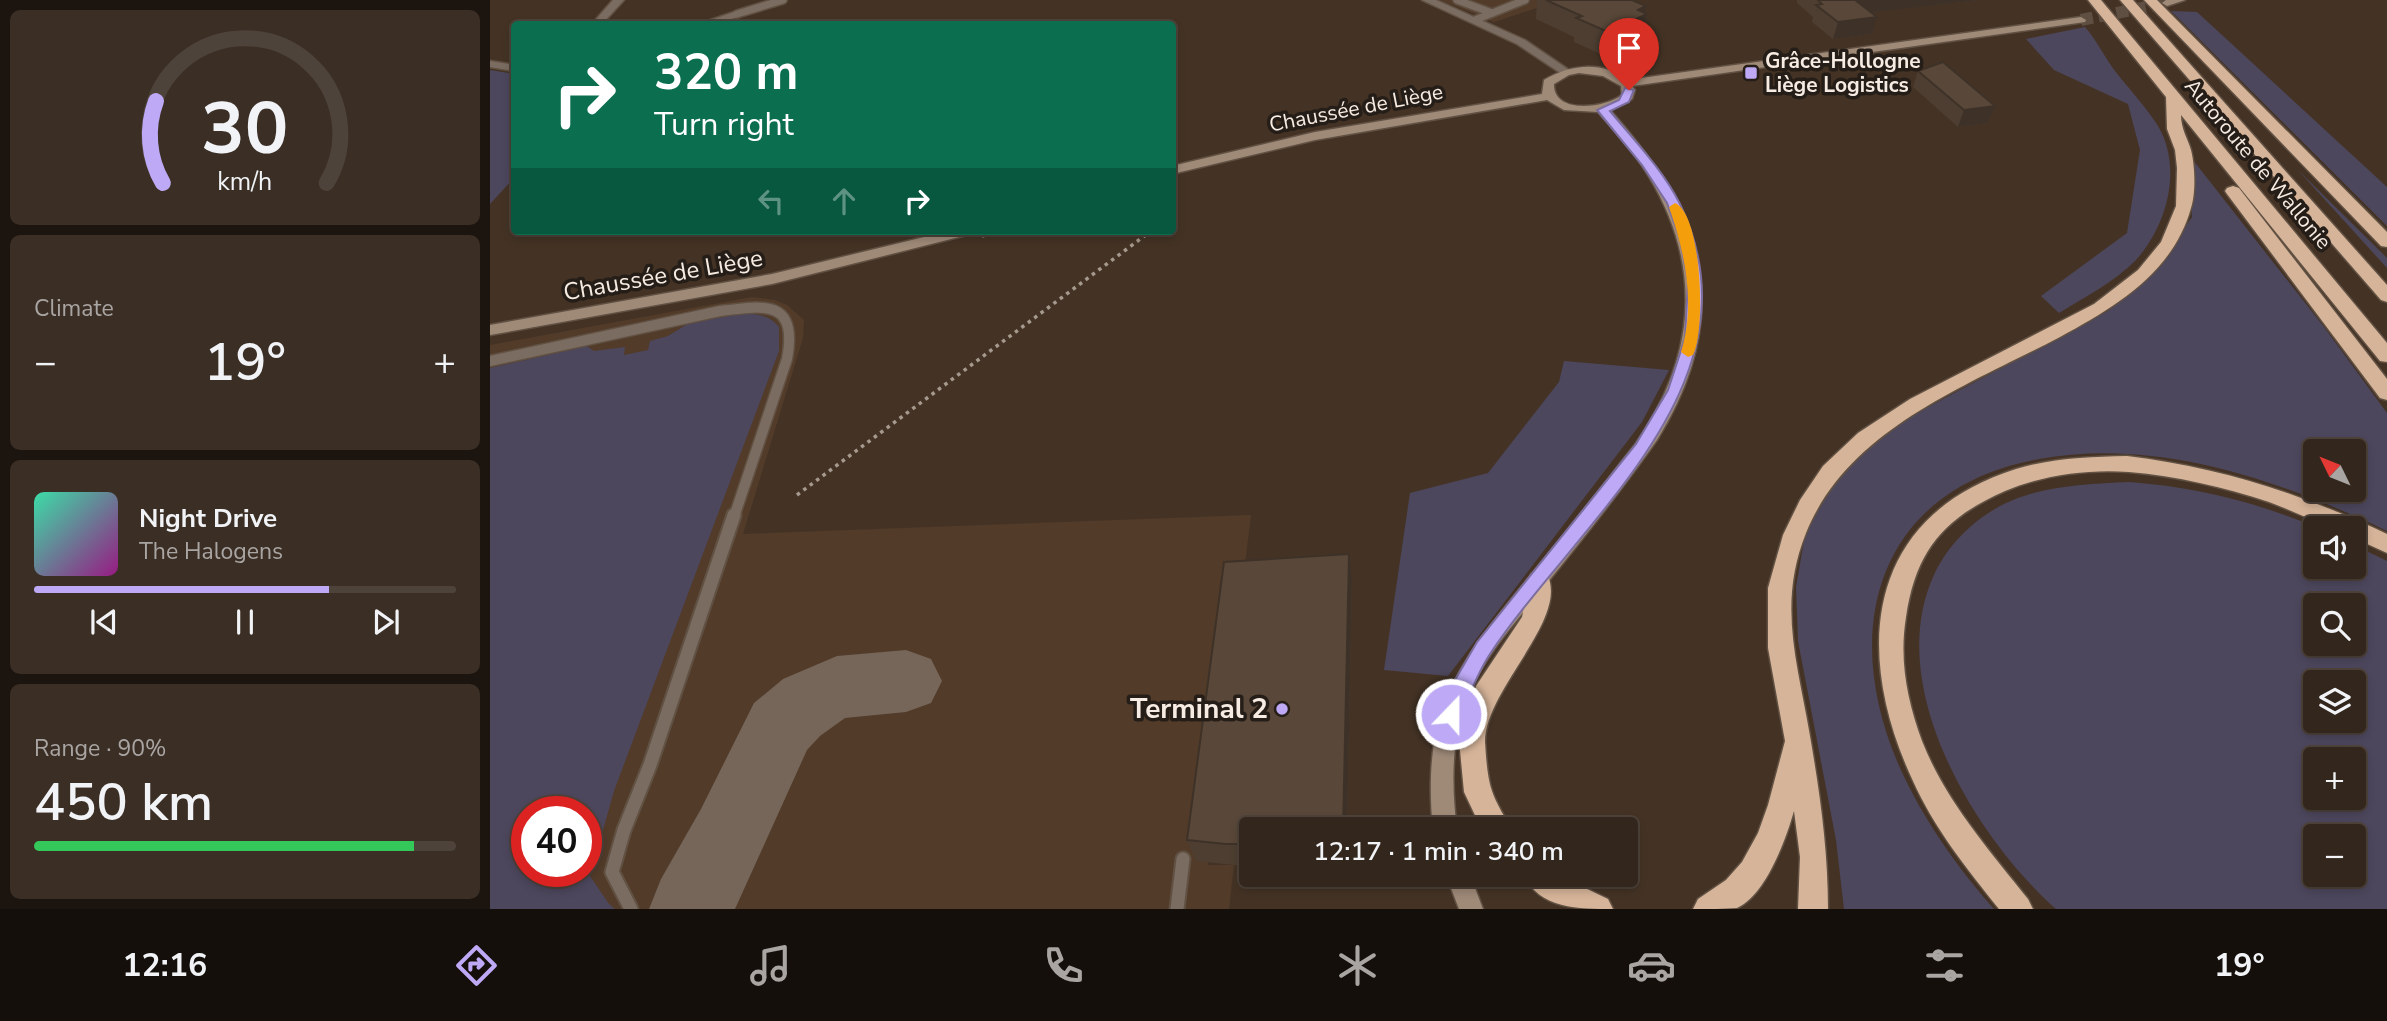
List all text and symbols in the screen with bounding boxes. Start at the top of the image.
pin [1599,18,1659,90]
icon: arrive [1610,29,1648,67]
text: 320 m [654,39,798,106]
place label: Grâce-Hollogne Liège Logistics [1765,47,1921,99]
icon: right [539,49,630,140]
marker: Grâce-Hollogne Liège Logistics [1743,65,1759,81]
street label: Autoroute de Wallonie [2178,73,2338,255]
street label: Chaussée de Liège [1267,77,1445,139]
text: 30 [201,80,289,180]
text: Turn right [654,103,794,146]
text: km/h [217,165,273,199]
icon: left [752,182,790,220]
icon: ahead [825,182,863,220]
icon: right [898,182,936,220]
street label: Chaussée de Liège [561,242,765,308]
text: Climate [34,293,114,324]
text: 19° [204,327,286,398]
text: − [34,337,57,388]
text: + [433,337,456,388]
north arrow [2303,439,2366,502]
map controls [2303,439,2366,887]
text: Night Drive [139,501,277,536]
button: sound [2303,516,2366,579]
text: The Halogens [139,536,283,567]
button: search [2303,593,2366,656]
icon: previous [85,603,123,641]
icon: pause [226,603,264,641]
icon: next [367,603,405,641]
button: layers [2303,670,2366,733]
position arrow [1414,677,1488,751]
place label: Terminal 2 [1130,690,1268,728]
marker: Terminal 2 [1274,701,1290,717]
text: Range · 90% [34,733,166,764]
button: + [2303,747,2366,810]
text: 450 km [34,767,213,838]
speed limit sign: 40 [511,796,602,887]
button: − [2303,824,2366,887]
text: 12:17 · 1 min · 340 m [1313,834,1564,869]
icon: directions [452,941,501,990]
icon: music [746,941,795,990]
icon: phone [1039,941,1088,990]
icon: climate [1333,941,1382,990]
icon: car [1627,941,1676,990]
icon: filters [1920,941,1969,990]
text: 12:16 [122,944,207,987]
text: 19° [2214,944,2265,987]

